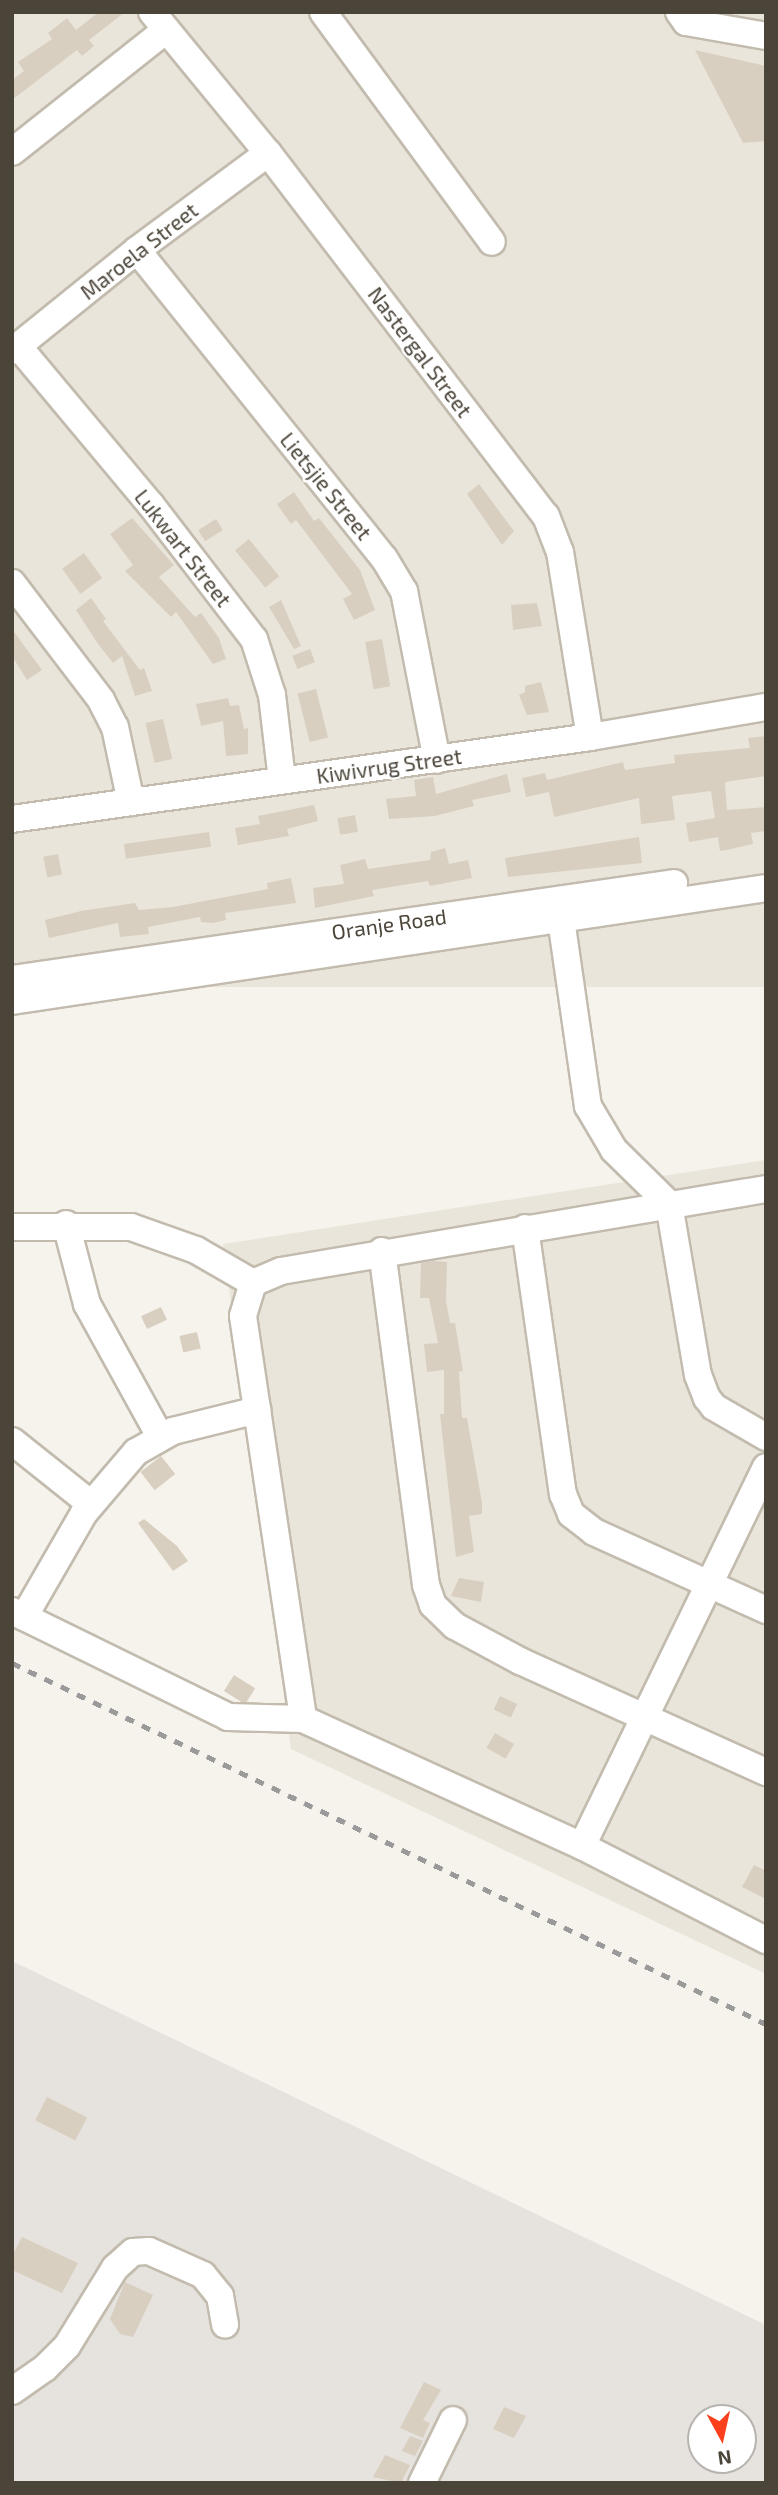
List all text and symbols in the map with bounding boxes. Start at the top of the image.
street label: Maroela Street [75,197,203,305]
street label: Nastergal Street [363,282,477,422]
street label: Lietsjie Street [275,427,377,545]
street label: Lukwart Street [129,484,237,612]
street label: Kiwivrug Street [315,743,463,789]
street label: Oranje Road [330,903,448,945]
north arrow [687,2404,757,2474]
text: N [716,2446,733,2471]

